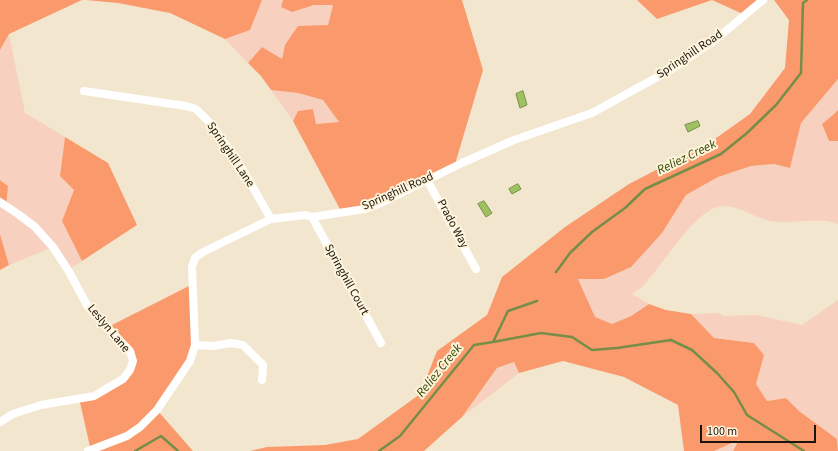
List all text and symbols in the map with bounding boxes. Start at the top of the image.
street label: Springhill Road [654,28,726,82]
street label: Springhill Lane [203,120,257,190]
water label: Reliez Creek [655,137,719,179]
street label: Springhill Road [360,170,436,214]
street label: Prado Way [433,197,471,251]
street label: Springhill Court [321,242,371,318]
street label: Leslyn Lane [84,302,132,356]
water label: Reliez Creek [414,341,466,401]
scale bar [702,417,818,443]
text: 100 m [707,423,737,440]

